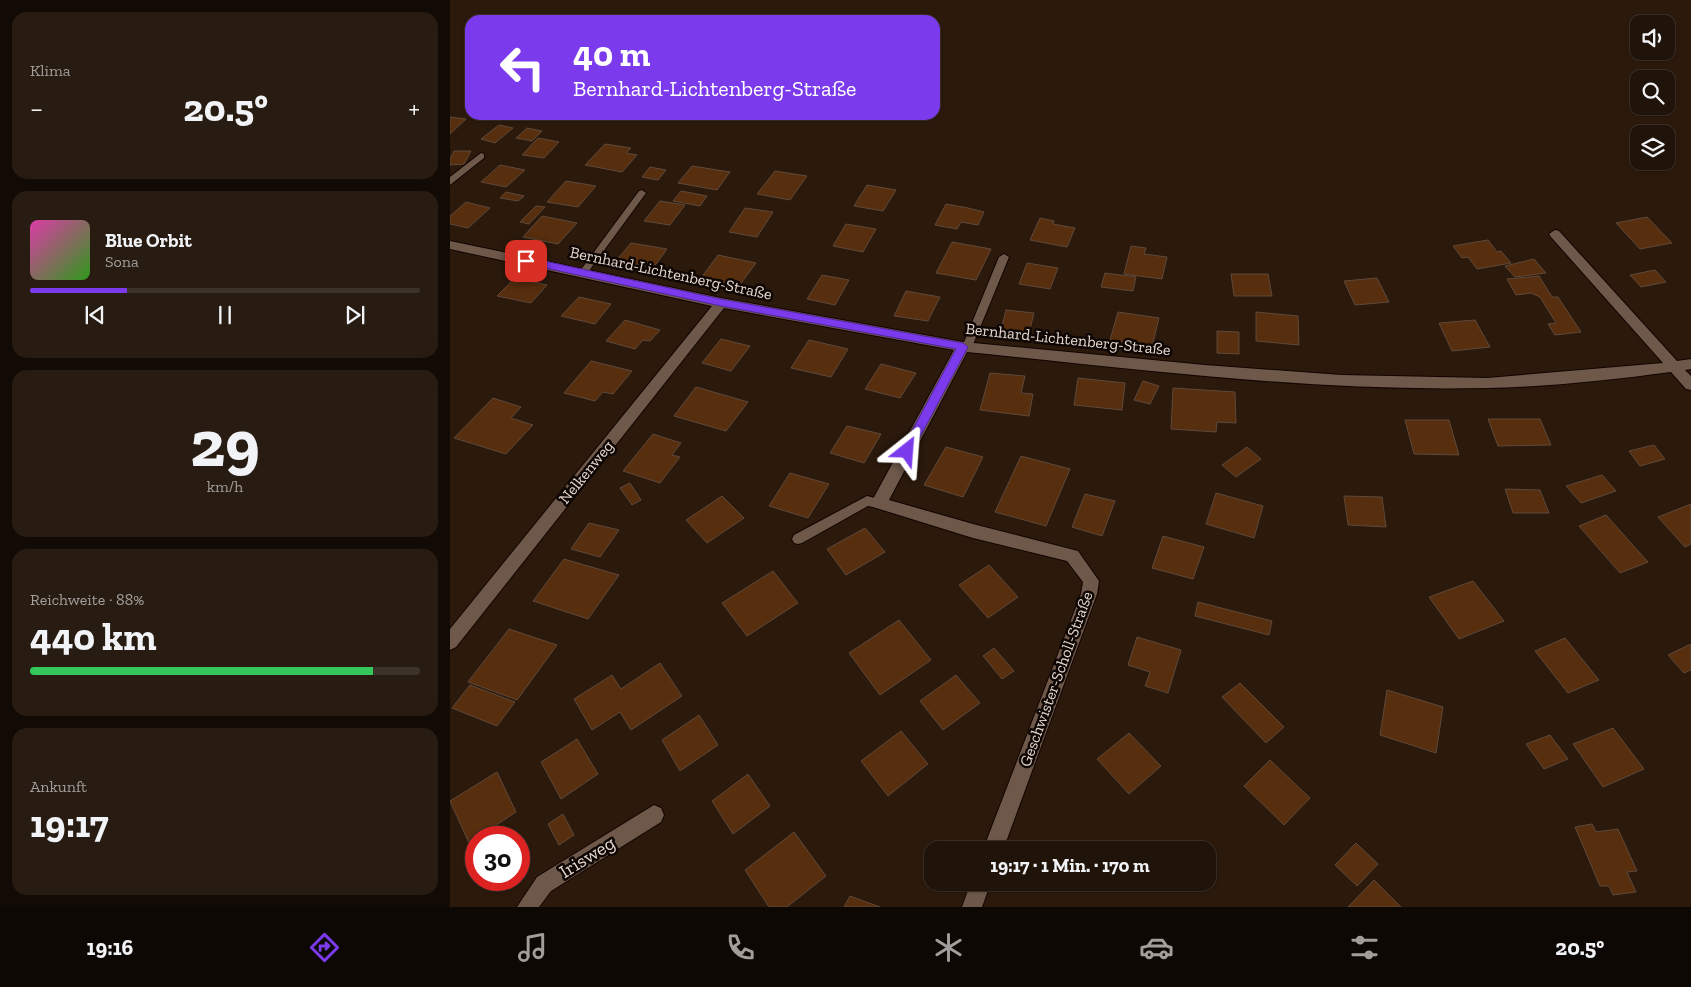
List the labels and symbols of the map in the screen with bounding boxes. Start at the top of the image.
pin [505,240,547,282]
street label: Bernhard-Lichtenberg-Straße [568,242,774,304]
street label: Bernhard-Lichtenberg-Straße [965,319,1171,359]
position arrow [880,424,932,476]
street label: Nelkenweg [555,436,617,508]
street label: Geschwister-Scholl-Straße [1015,589,1097,769]
speed limit sign: 30 [465,826,530,891]
street label: Irisweg [555,831,620,883]

